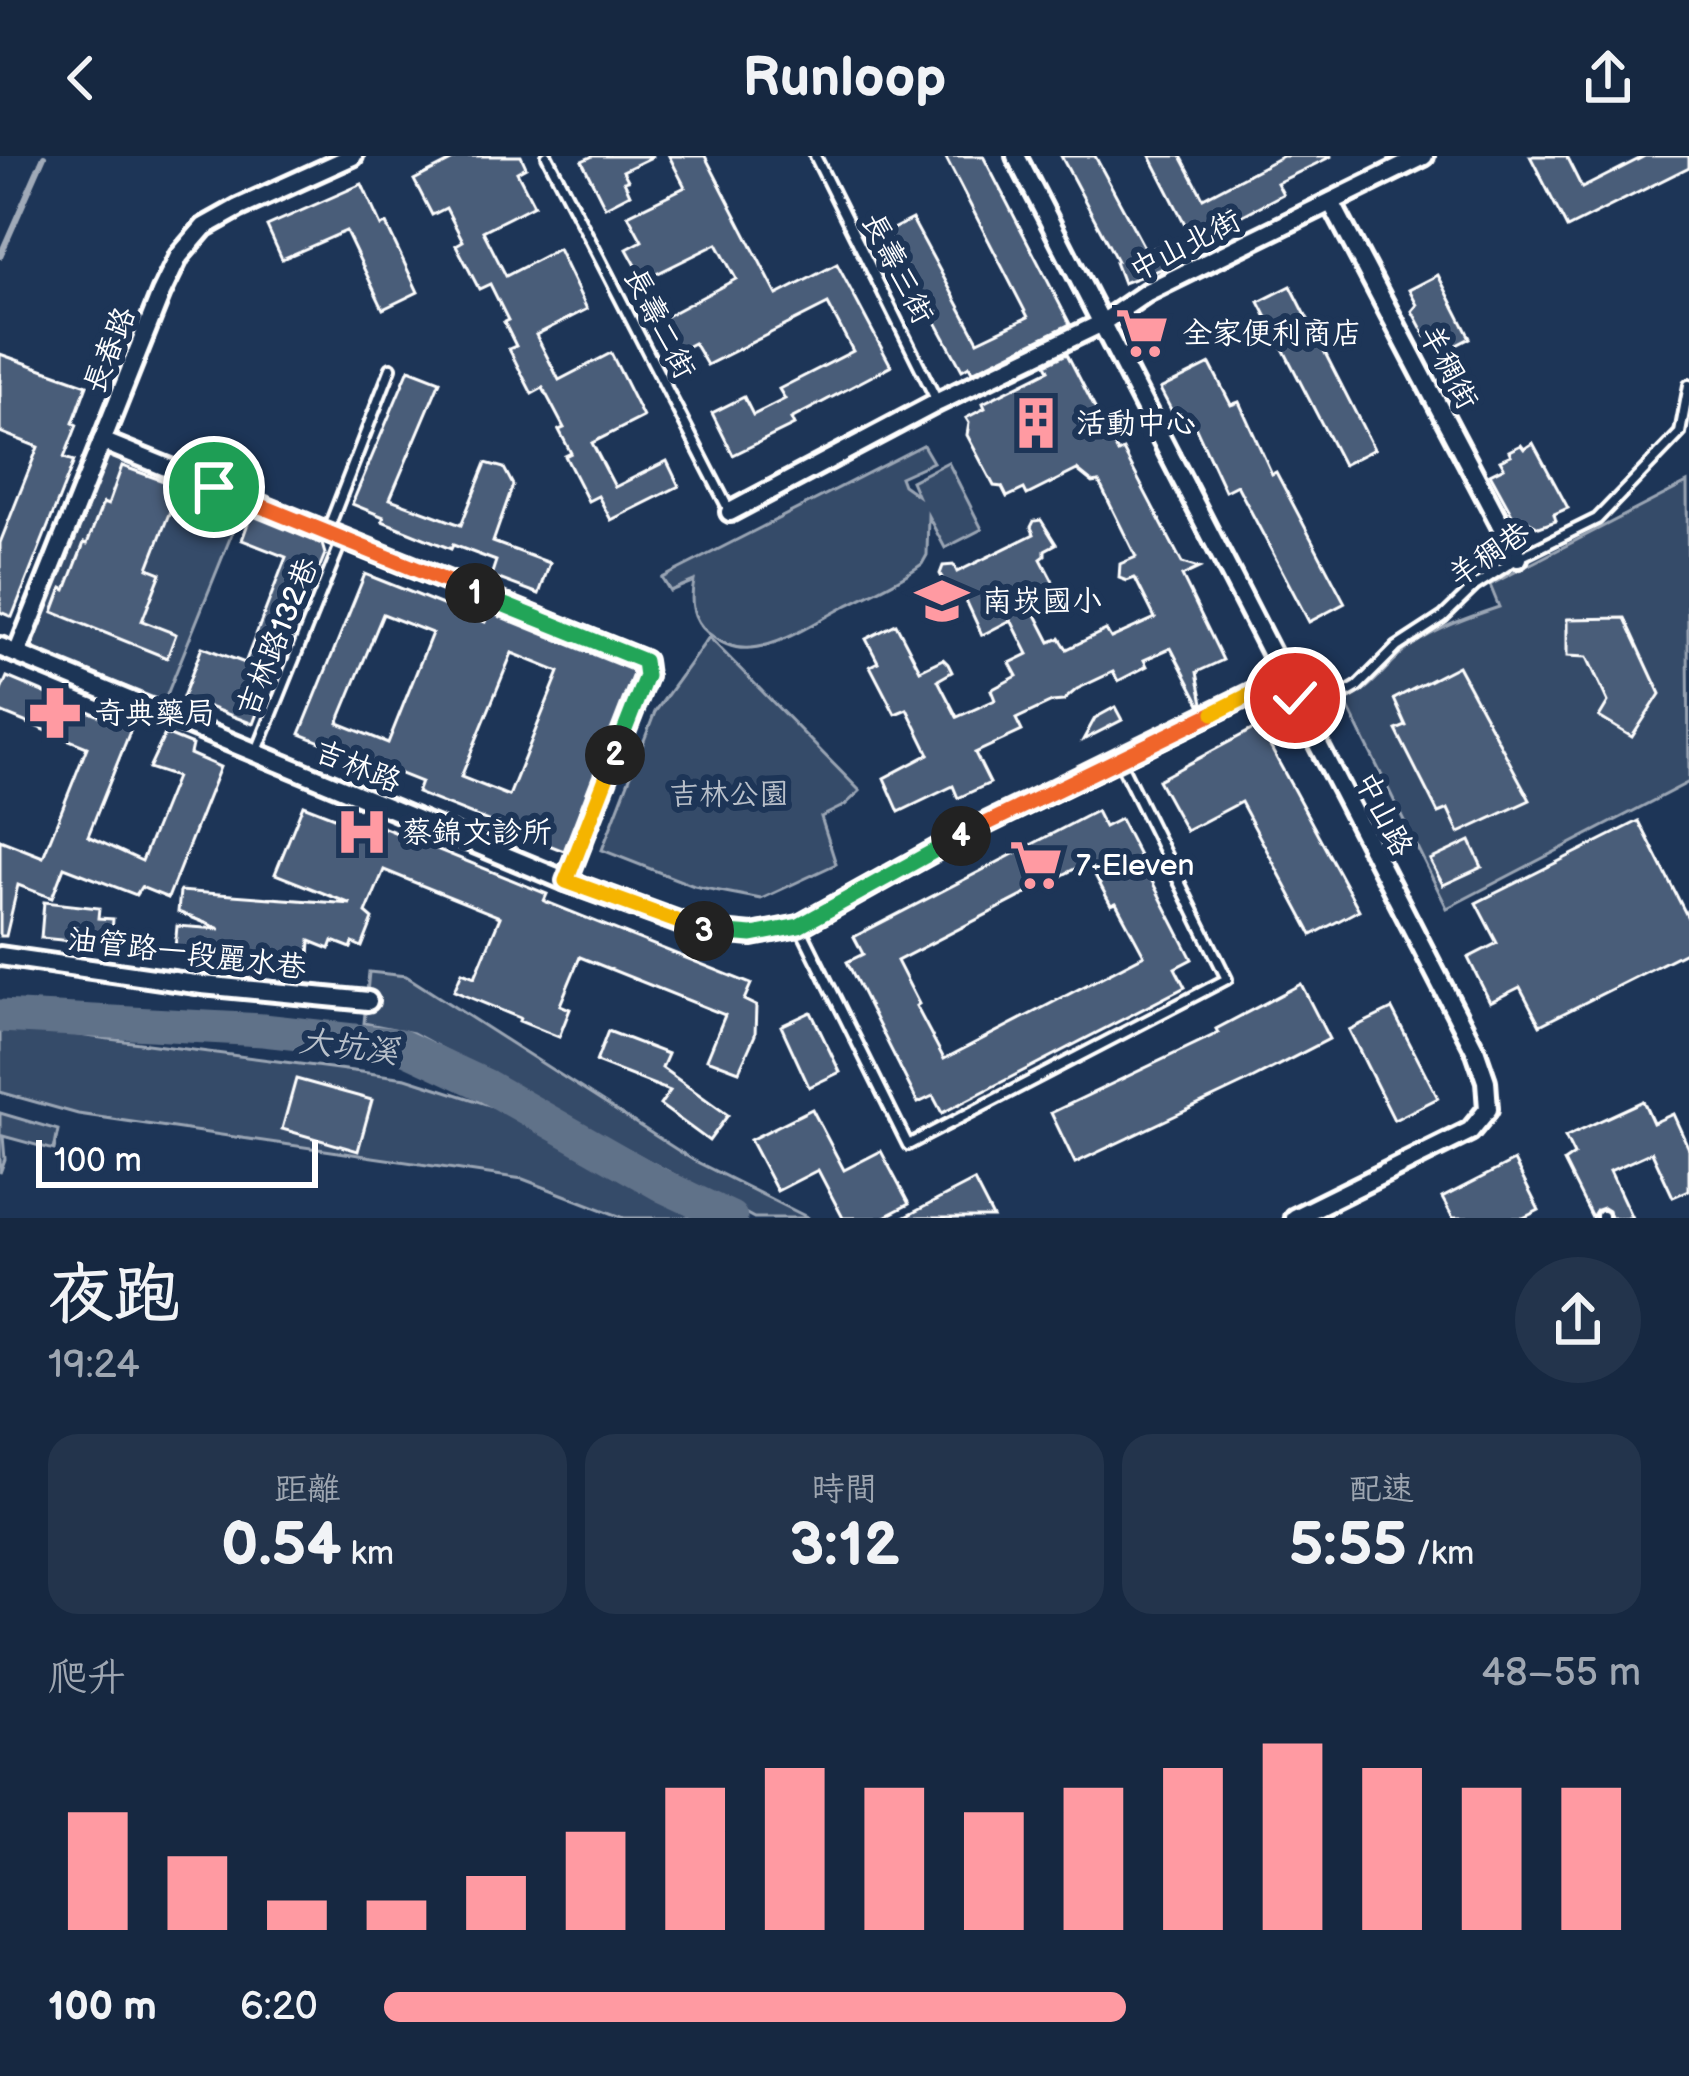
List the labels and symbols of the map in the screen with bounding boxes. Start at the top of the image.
street label: 中山北街 [1124,203,1247,289]
street label: 長壽三街 [854,207,940,330]
street label: 長壽二街 [616,262,702,385]
street label: 長春路 [76,302,143,399]
supermarket icon: 全家便利商店 [1113,304,1171,362]
place label: 全家便利商店 [1182,316,1362,352]
street label: 羊稠街 [1411,319,1485,416]
building icon: 活動中心 [1007,394,1065,452]
place label: 活動中心 [1076,406,1196,442]
pin [163,436,265,538]
street label: 羊稠巷 [1442,515,1537,595]
street label: 吉林路132巷 [230,553,326,722]
pin: 1 [445,563,505,623]
school or university icon: 南崁國小 [913,572,971,630]
place label: 南崁國小 [982,584,1102,620]
pin [1244,647,1346,749]
pharmacy icon: 奇典藥局 [26,684,84,742]
place label: 奇典藥局 [95,696,215,732]
pin: 2 [585,725,645,785]
street label: 吉林路 [309,733,406,800]
street label: 中山路 [1347,766,1420,863]
park label: 吉林公園 [669,777,789,813]
hospital icon: 蔡錦文診所 [333,803,391,861]
pin: 4 [931,806,991,866]
place label: 蔡錦文診所 [402,815,552,851]
supermarket icon: 7-Eleven [1007,836,1065,894]
place label: 7-Eleven [1076,848,1194,884]
pin: 3 [674,901,734,961]
street label: 油管路一段麗水巷 [66,922,308,986]
water label: 大坑溪 [297,1021,402,1073]
scale bar [36,1134,318,1187]

